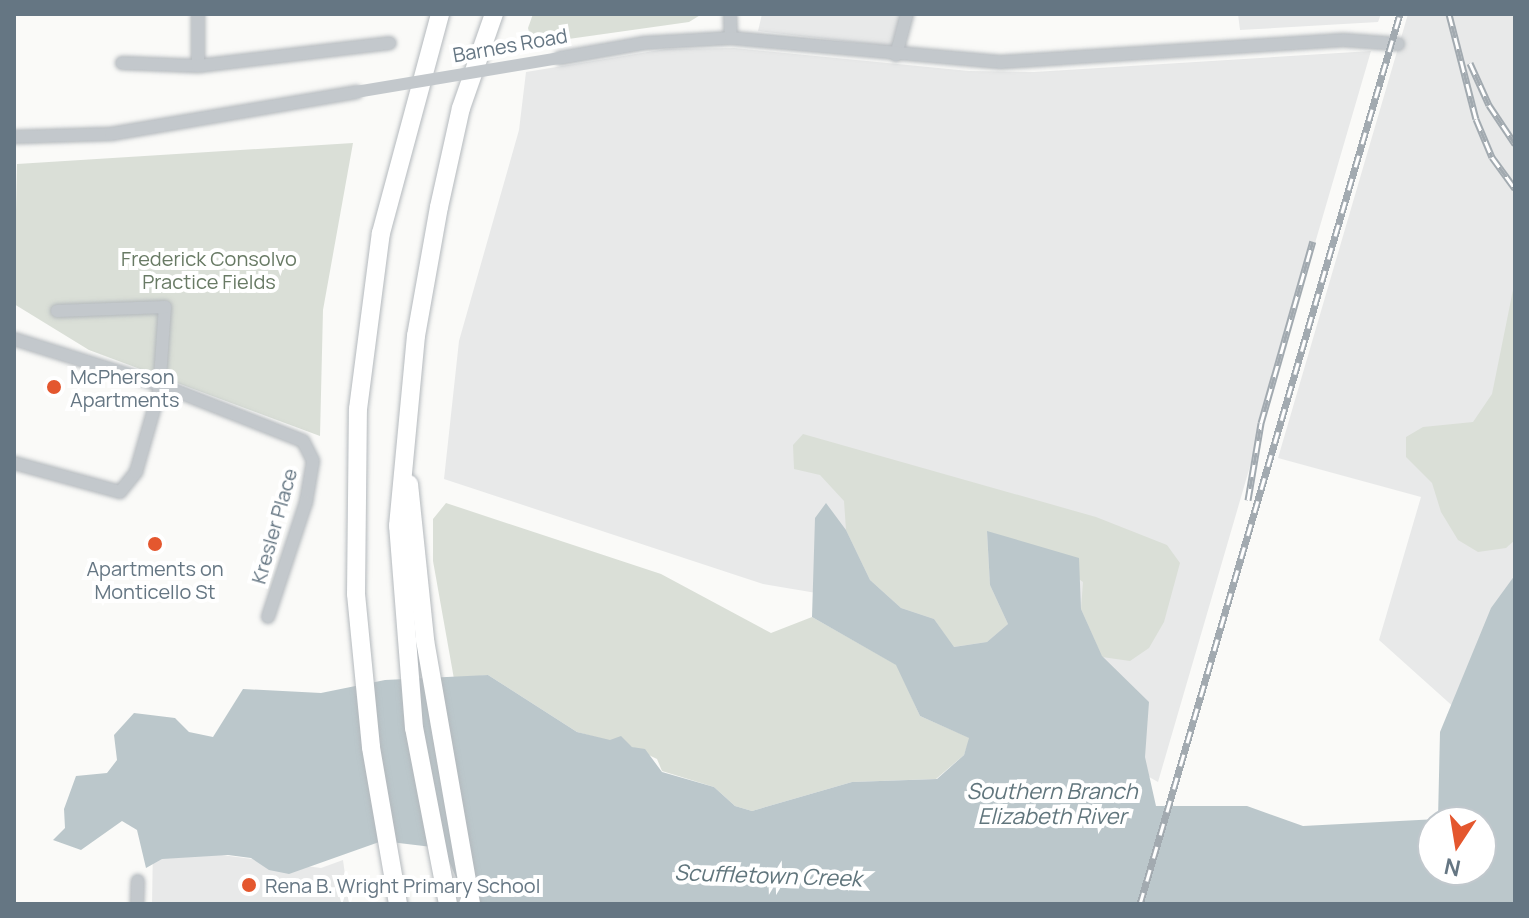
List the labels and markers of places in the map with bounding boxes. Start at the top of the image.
place label: McPherson Apartments [70,364,180,411]
marker: McPherson Apartments [45,378,63,396]
marker: Apartments on Monticello St [146,535,164,553]
place label: Apartments on Monticello St [86,556,224,603]
place label: Rena B. Wright Primary School [265,873,540,897]
marker: Rena B. Wright Primary School [240,876,258,894]

